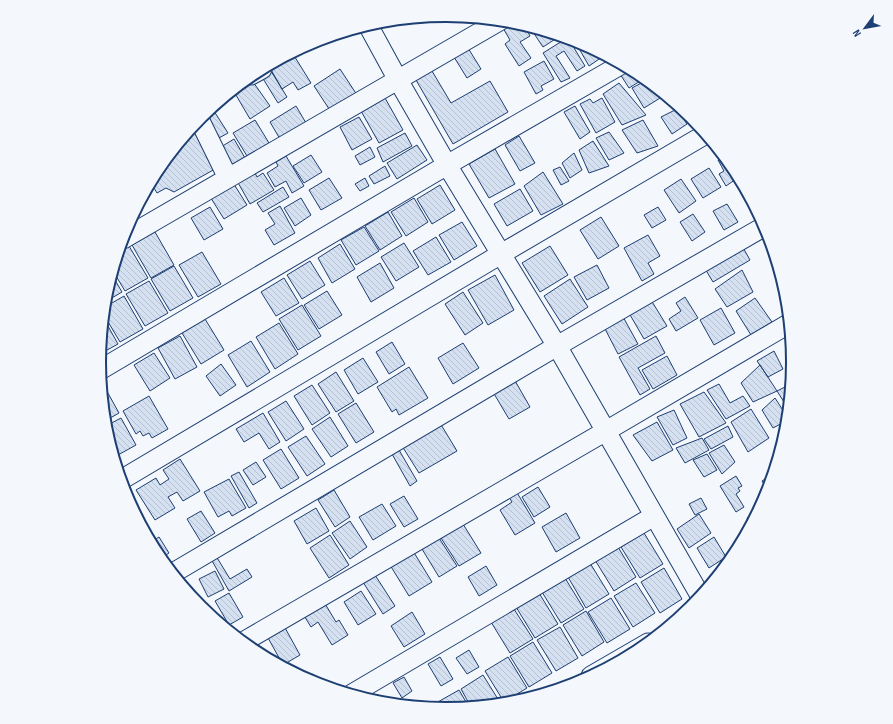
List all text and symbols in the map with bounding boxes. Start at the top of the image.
north arrow [845,8,885,48]
text: N [850,27,864,39]

